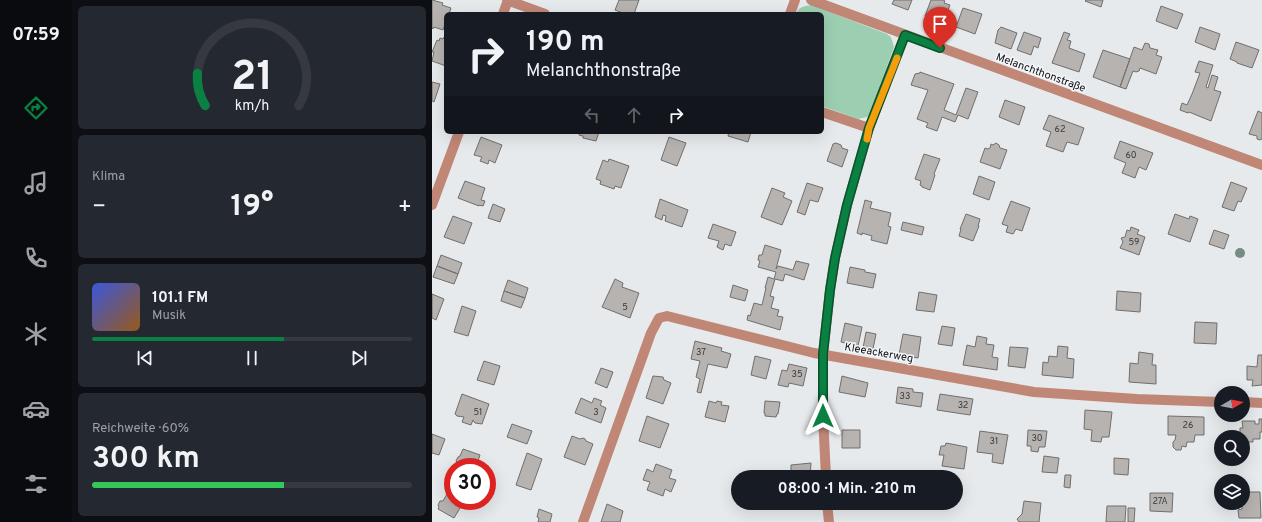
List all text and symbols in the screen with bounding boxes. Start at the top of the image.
pin [923,7.0,957,48]
icon: arrive [929,13,951,35]
text: 07:59 [12,24,60,47]
text: 190 m [526,25,604,61]
icon: right [460,28,512,80]
street label: Melanchthonstraße [994,50,1088,96]
text: 21 [231,51,273,104]
text: Melanchthonstraße [526,60,681,83]
icon: directions [22,94,50,122]
text: km/h [235,96,269,114]
icon: left [581,104,603,126]
icon: ahead [623,104,645,126]
icon: right [665,104,687,126]
house number: 62 [1055,124,1065,135]
house number: 60 [1125,150,1137,161]
icon: music [22,169,50,197]
text: Klima [92,169,125,185]
text: 19° [231,189,273,226]
text: − [92,194,106,221]
text: + [398,194,412,221]
house number: 59 [1129,237,1139,248]
icon: phone [22,244,50,272]
text: 101.1 FM [152,289,208,308]
house number: 5 [622,302,628,313]
text: Musik [152,308,186,324]
icon: climate [22,320,50,348]
street label: Kleeackerweg [843,340,914,366]
icon: previous [134,347,156,369]
icon: pause [241,347,263,369]
icon: next [348,347,370,369]
house number: 37 [696,347,706,358]
house number: 35 [791,369,803,380]
north arrow [1214,386,1250,422]
map controls [1214,386,1250,510]
house number: 33 [900,391,910,402]
icon: car [22,395,50,423]
position arrow [802,395,844,437]
house number: 32 [958,400,968,411]
house number: 51 [474,407,482,418]
house number: 3 [593,407,599,418]
house number: 26 [1183,420,1193,431]
text: Reichweite · 60% [92,421,189,437]
button: search [1214,430,1250,466]
house number: 30 [1031,433,1043,444]
house number: 31 [990,436,998,447]
text: 300 km [92,441,200,478]
speed limit sign: 30 [444,458,496,510]
icon: filters [22,470,50,498]
button: layers [1214,474,1250,510]
text: 08:00 · 1 Min. · 210 m [778,480,916,499]
house number: 27A [1152,496,1168,507]

